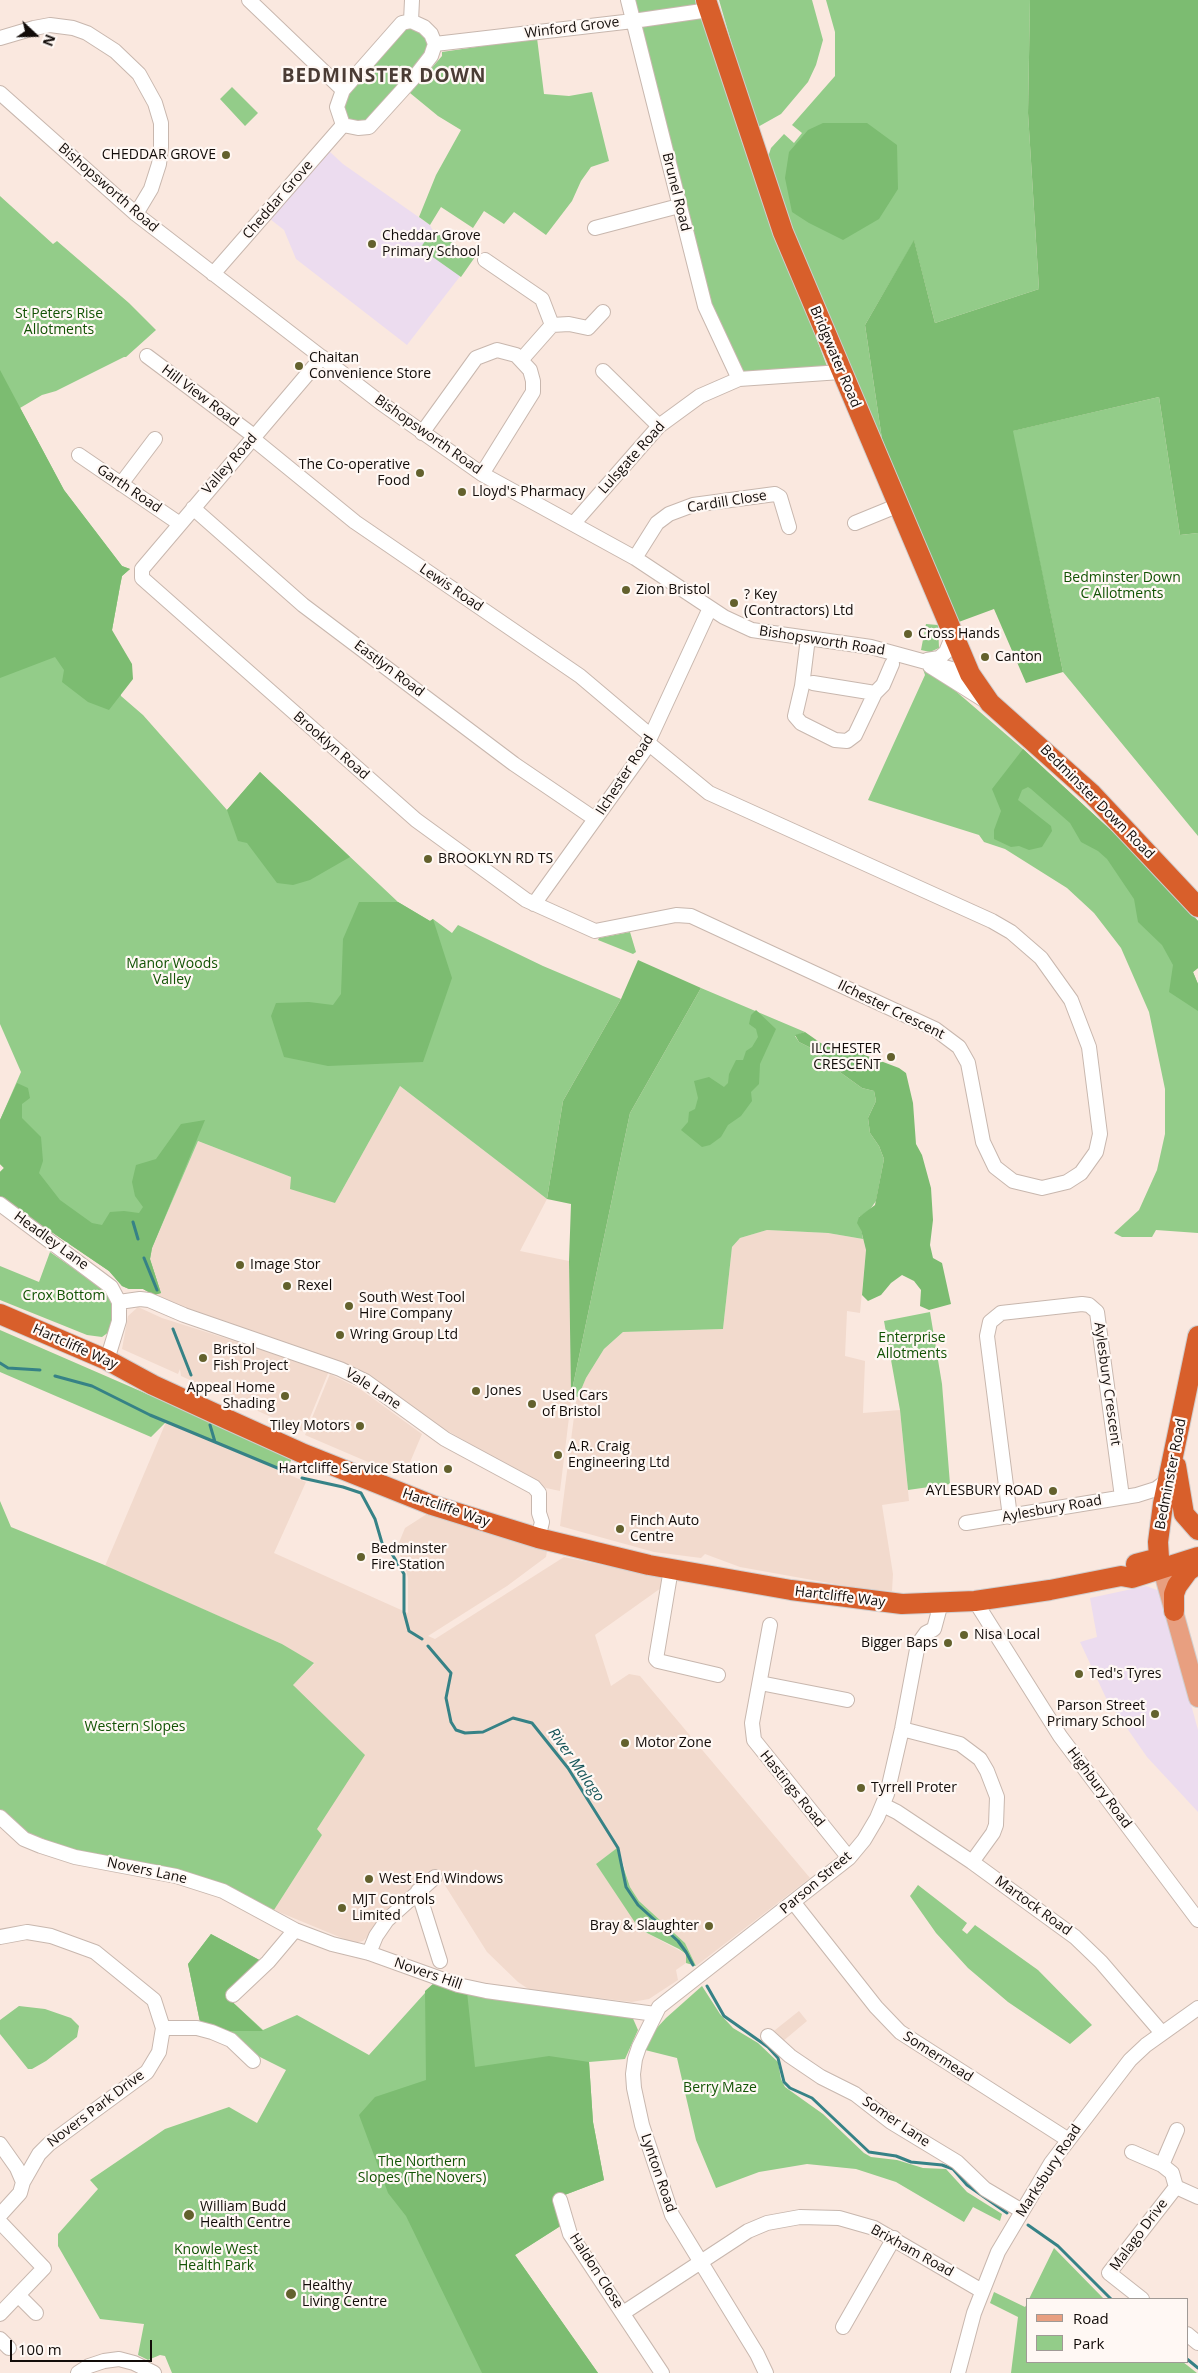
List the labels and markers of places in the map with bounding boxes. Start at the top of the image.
place label: CHEDDAR GROVE [102,147,216,163]
marker: CHEDDAR GROVE [220,149,232,161]
place label: Cheddar Grove Primary School [382,228,481,260]
marker: Cheddar Grove Primary School [366,238,378,250]
place label: Chaitan Convenience Store [309,350,431,382]
marker: Chaitan Convenience Store [293,360,305,372]
place label: The Co-operative Food [299,457,410,490]
marker: The Co-operative Food [414,467,426,479]
place label: Lloyd's Pharmacy [472,484,585,500]
marker: Lloyd's Pharmacy [456,486,468,498]
place label: Zion Bristol [636,582,710,598]
marker: Zion Bristol [620,584,632,596]
place label: ? Key (Contractors) Ltd [744,587,854,620]
marker: ? Key (Contractors) Ltd [728,597,740,609]
place label: Cross Hands [918,626,1000,642]
marker: Cross Hands [902,628,914,640]
place label: Canton [995,649,1042,665]
marker: Canton [979,651,991,663]
place label: BROOKLYN RD TS [438,851,553,867]
marker: BROOKLYN RD TS [422,853,434,865]
place label: ILCHESTER CRESCENT [811,1041,881,1074]
marker: ILCHESTER CRESCENT [885,1051,897,1063]
place label: Image Stor [250,1257,321,1273]
marker: Image Stor [234,1259,246,1271]
place label: Rexel [297,1278,332,1294]
marker: Rexel [281,1280,293,1292]
place label: South West Tool Hire Company [359,1290,465,1322]
marker: South West Tool Hire Company [343,1300,355,1312]
place label: Wring Group Ltd [350,1327,458,1343]
marker: Wring Group Ltd [334,1329,346,1341]
place label: Bristol Fish Project [213,1342,288,1374]
marker: Bristol Fish Project [197,1352,209,1364]
place label: Appeal Home Shading [187,1380,275,1412]
place label: Jones [486,1383,521,1399]
marker: Jones [470,1385,482,1397]
place label: Used Cars of Bristol [542,1388,608,1420]
marker: Appeal Home Shading [279,1390,291,1402]
marker: Used Cars of Bristol [526,1398,538,1410]
place label: Tiley Motors [270,1418,350,1434]
marker: Tiley Motors [354,1420,366,1432]
place label: A.R. Craig Engineering Ltd [568,1439,670,1471]
marker: A.R. Craig Engineering Ltd [552,1449,564,1461]
place label: Hartcliffe Service Station [279,1461,438,1477]
marker: Hartcliffe Service Station [442,1463,454,1475]
place label: AYLESBURY ROAD [926,1483,1043,1499]
marker: AYLESBURY ROAD [1047,1485,1059,1497]
place label: Finch Auto Centre [630,1513,699,1545]
marker: Finch Auto Centre [614,1523,626,1535]
place label: Bedminster Fire Station [371,1541,447,1574]
marker: Bedminster Fire Station [355,1551,367,1563]
place label: Nisa Local [974,1627,1040,1643]
marker: Nisa Local [958,1629,970,1641]
place label: Bigger Baps [861,1635,938,1651]
marker: Bigger Baps [942,1637,954,1649]
place label: Ted's Tyres [1089,1666,1161,1682]
marker: Ted's Tyres [1073,1668,1085,1680]
place label: Parson Street Primary School [1047,1698,1145,1730]
marker: Parson Street Primary School [1149,1708,1161,1720]
place label: Motor Zone [635,1735,712,1751]
marker: Motor Zone [619,1737,631,1749]
place label: Tyrrell Proter [871,1780,957,1796]
marker: Tyrrell Proter [855,1782,867,1794]
place label: West End Windows [379,1871,503,1887]
marker: West End Windows [363,1873,375,1885]
place label: MJT Controls Limited [352,1892,435,1924]
marker: MJT Controls Limited [336,1902,348,1914]
place label: Bray & Slaughter [590,1918,699,1934]
marker: Bray & Slaughter [703,1920,715,1932]
place label: William Budd Health Centre [200,2199,291,2232]
marker: William Budd Health Centre [182,2208,196,2222]
place label: Healthy Living Centre [302,2278,387,2310]
marker: Healthy Living Centre [284,2287,298,2301]

